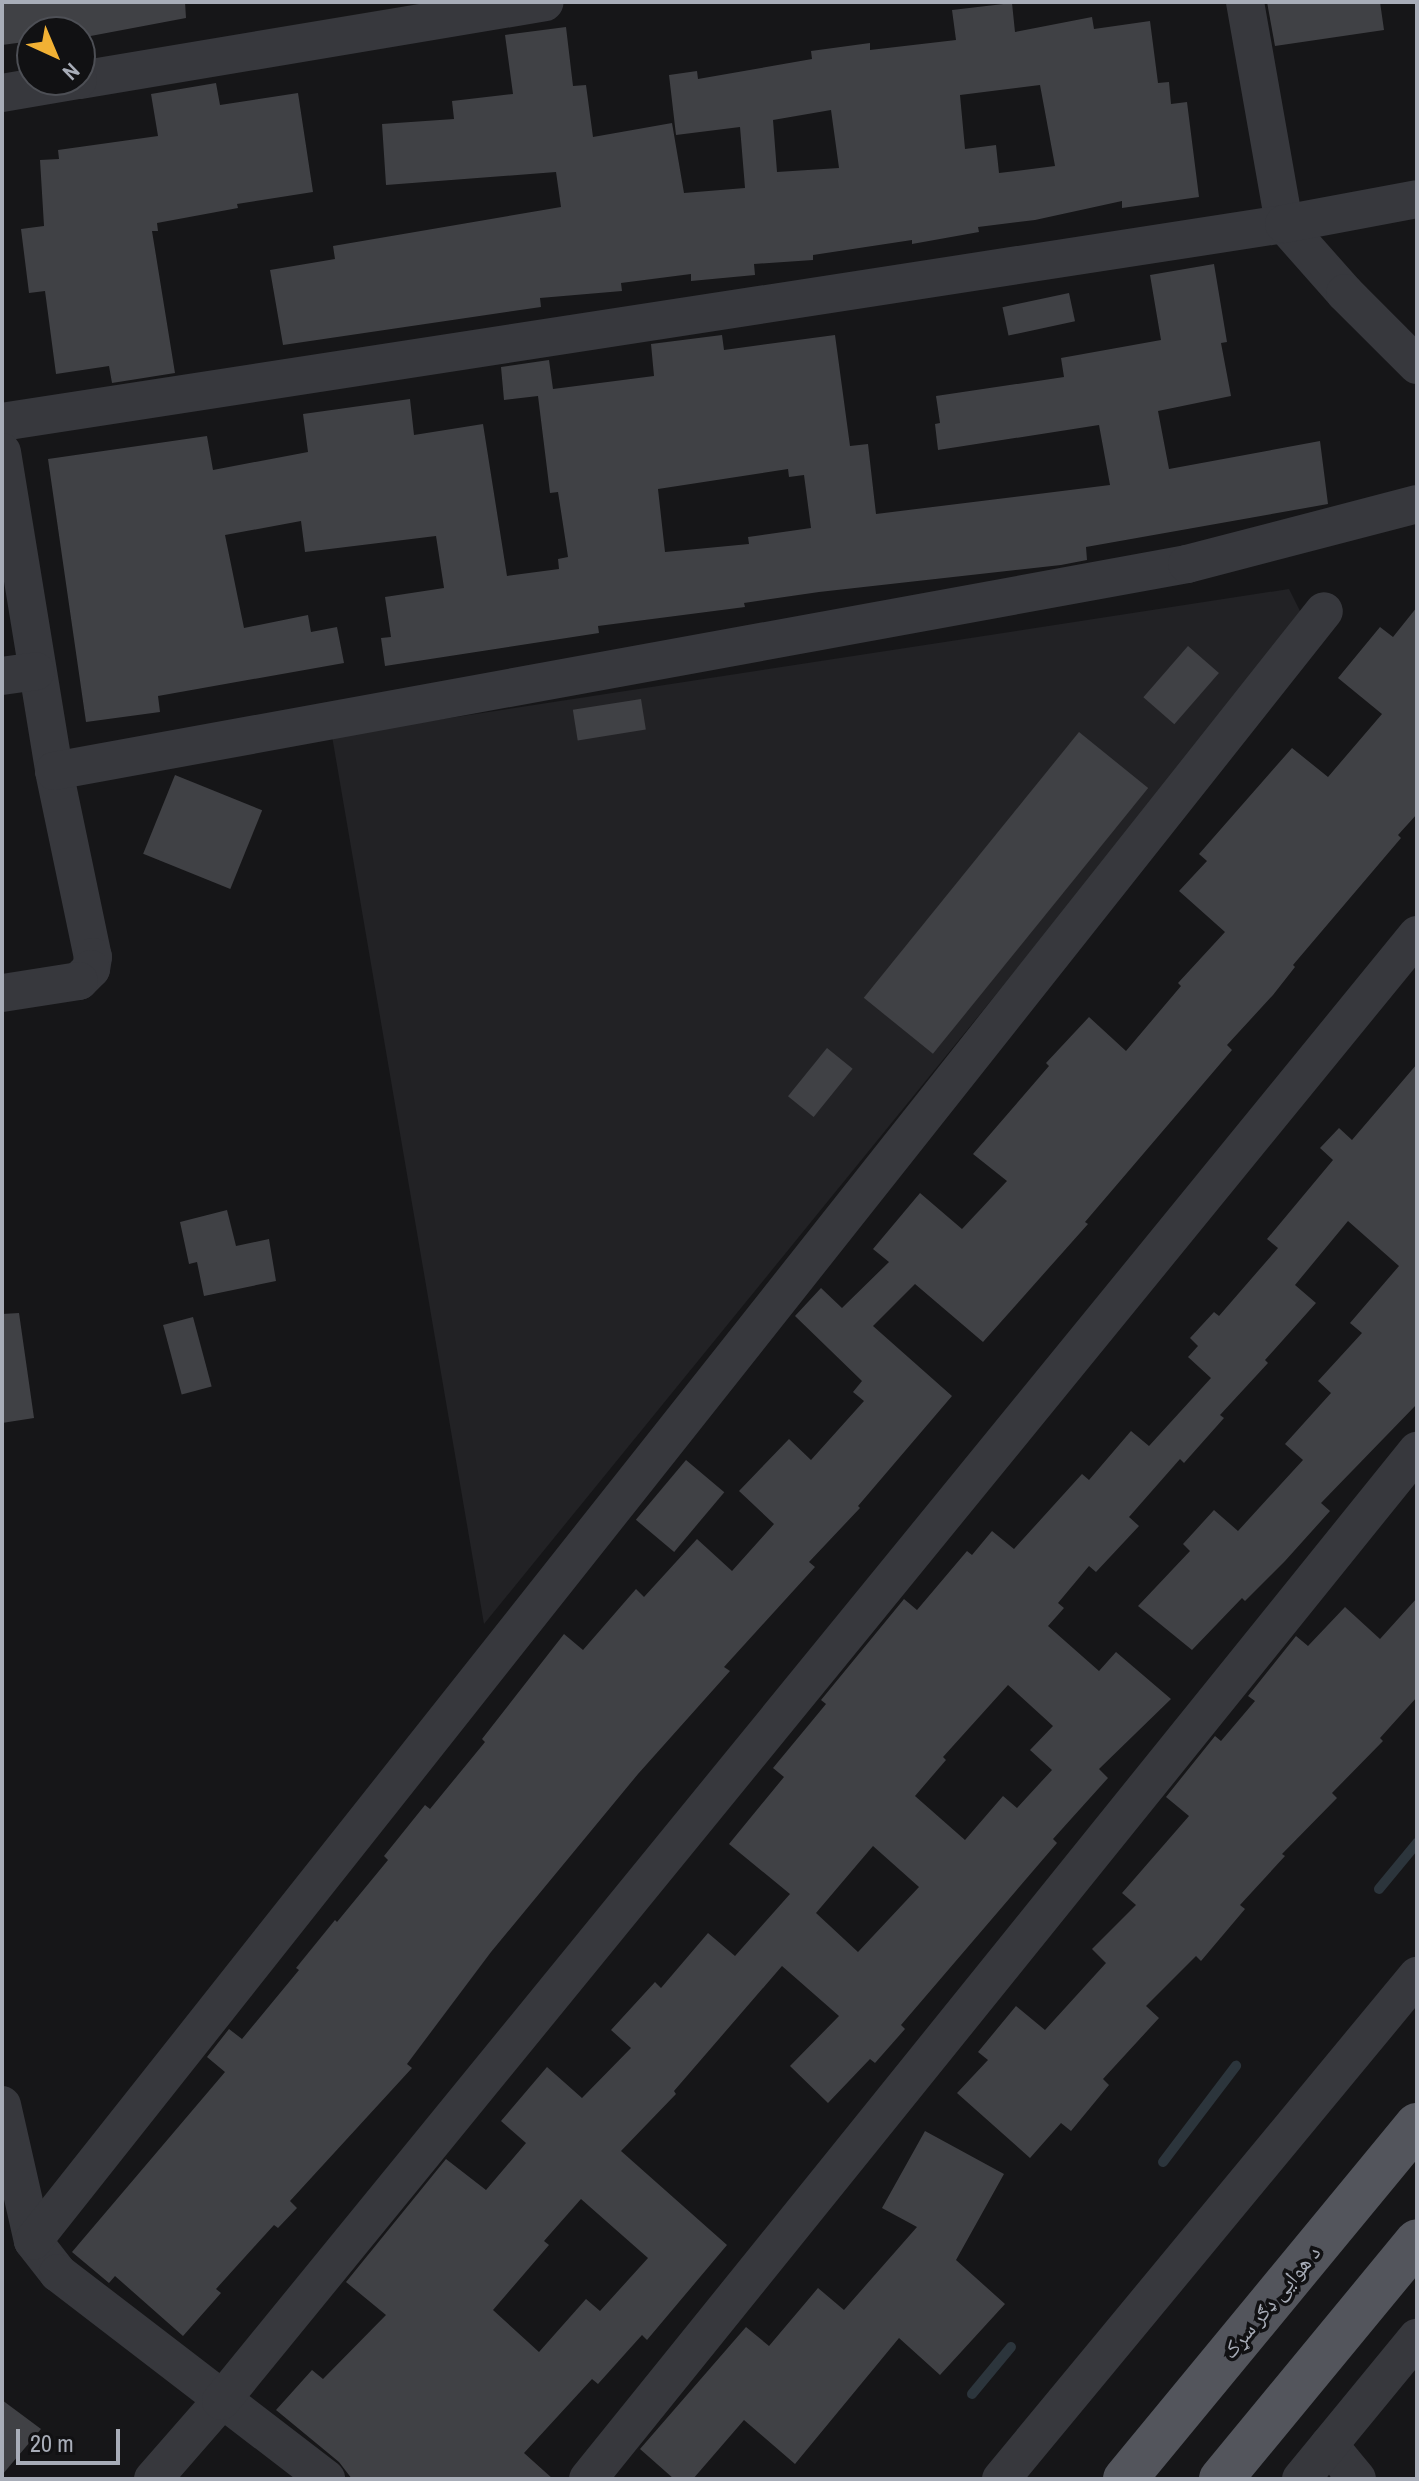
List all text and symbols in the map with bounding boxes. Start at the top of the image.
north arrow [16,16,96,96]
text: N [56,57,86,87]
street label: د هوایی ډګر سړک [1216,2240,1326,2364]
scale bar [20,2413,124,2463]
text: 20 m [30,2427,74,2459]

